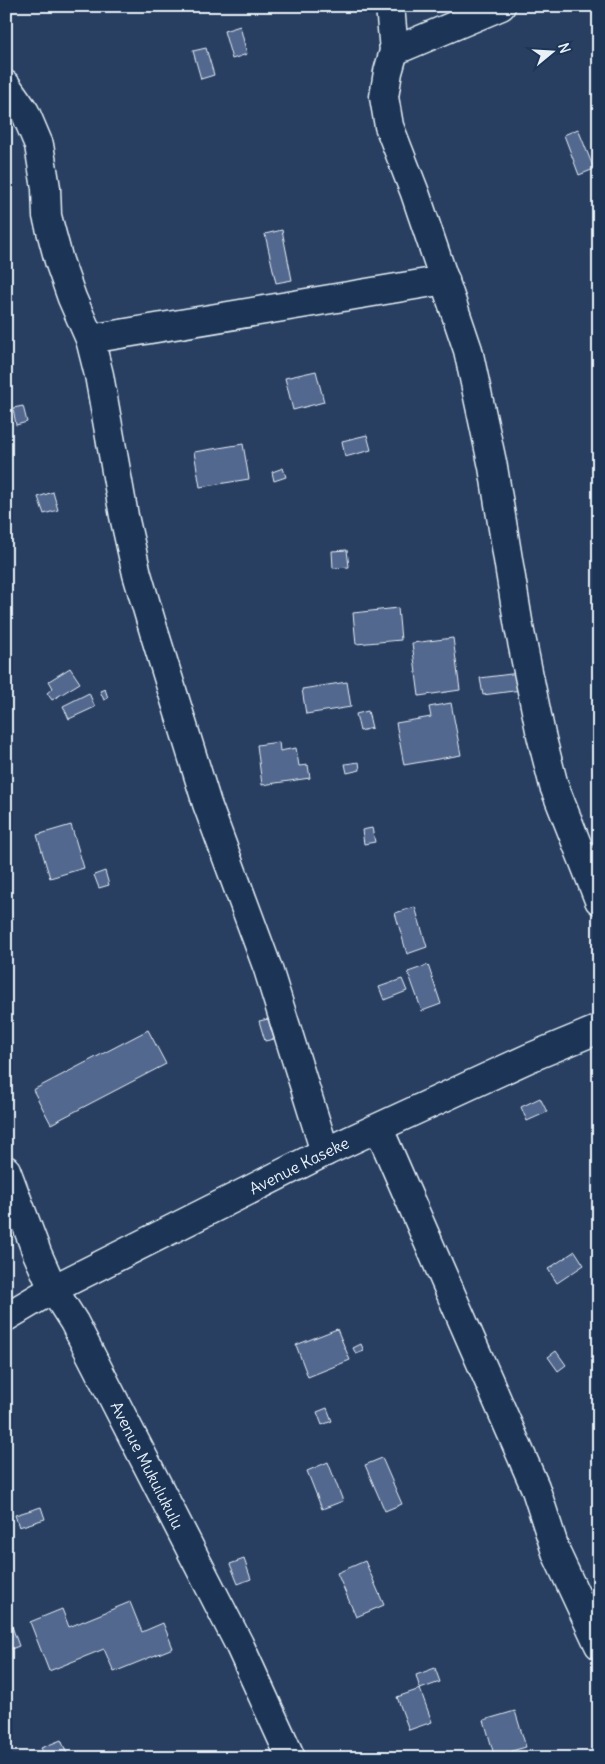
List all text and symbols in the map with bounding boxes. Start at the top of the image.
north arrow [528,28,578,78]
text: N [554,41,574,55]
street label: Avenue Kaseke [246,1132,352,1199]
street label: Avenue Mukulukulu [106,1398,188,1532]

